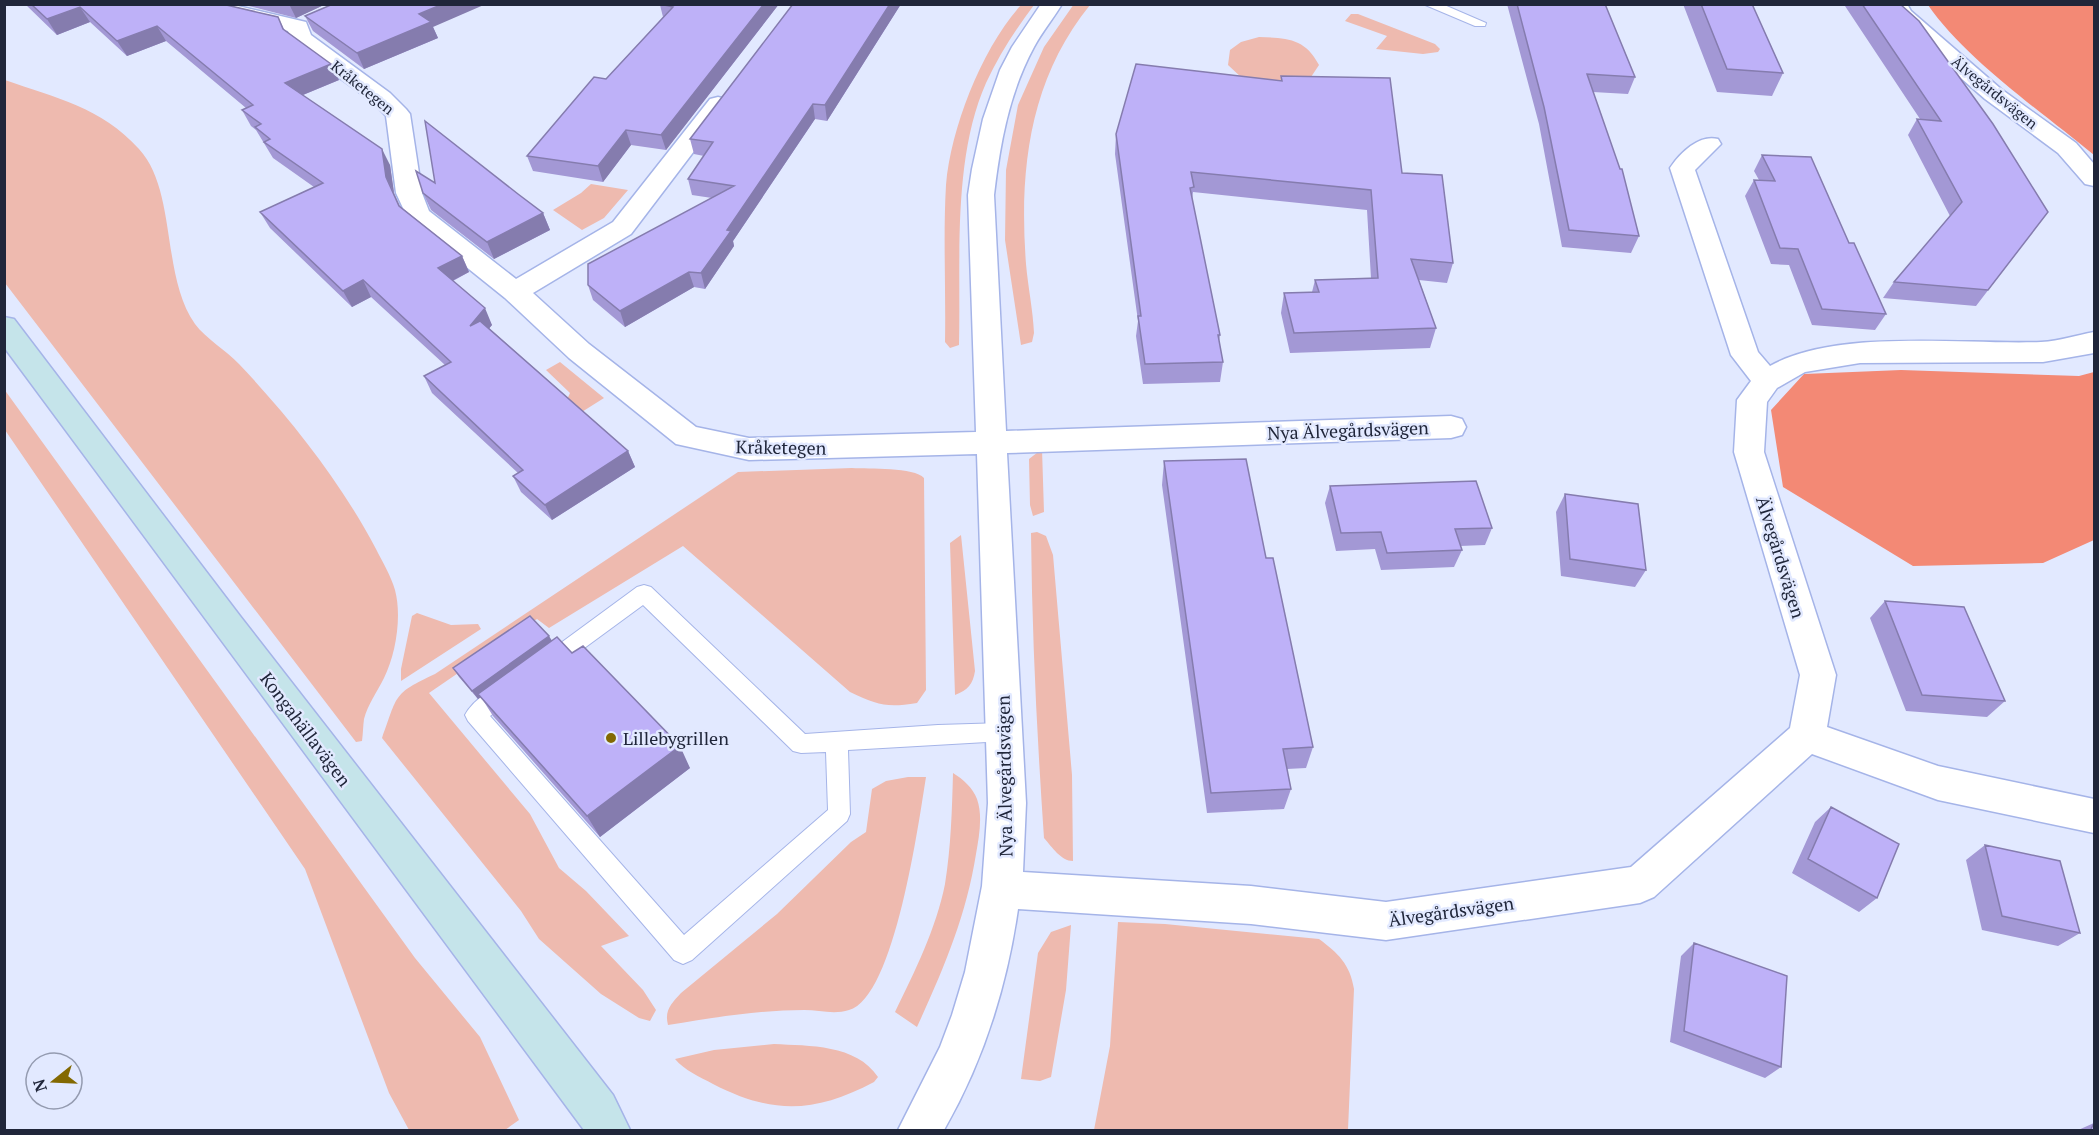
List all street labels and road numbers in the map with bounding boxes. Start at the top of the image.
street label: Älvegårdsvägen [1948,51,2042,133]
street label: Kråketegen [327,55,399,119]
street label: Nya Älvegårdsvägen [1267,415,1429,445]
street label: Kråketegen [735,434,827,460]
street label: Älvegårdsvägen [1751,493,1811,621]
street label: Kongahällavägen [255,667,357,791]
street label: Nya Älvegårdsvägen [991,695,1017,857]
street label: Älvegårdsvägen [1387,890,1515,932]

